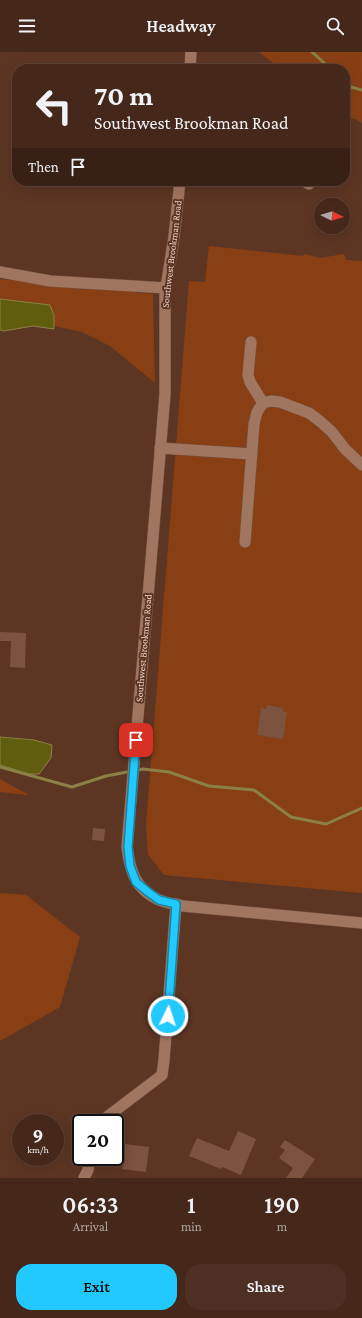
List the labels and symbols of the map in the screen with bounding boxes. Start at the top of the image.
north arrow [314,198,350,234]
street label: Southwest Brookman Road [159,199,184,308]
street label: Southwest Brookman Road [133,593,154,702]
pin [119,723,153,757]
position arrow [147,995,189,1037]
speed limit sign: 20 [72,1114,124,1166]

